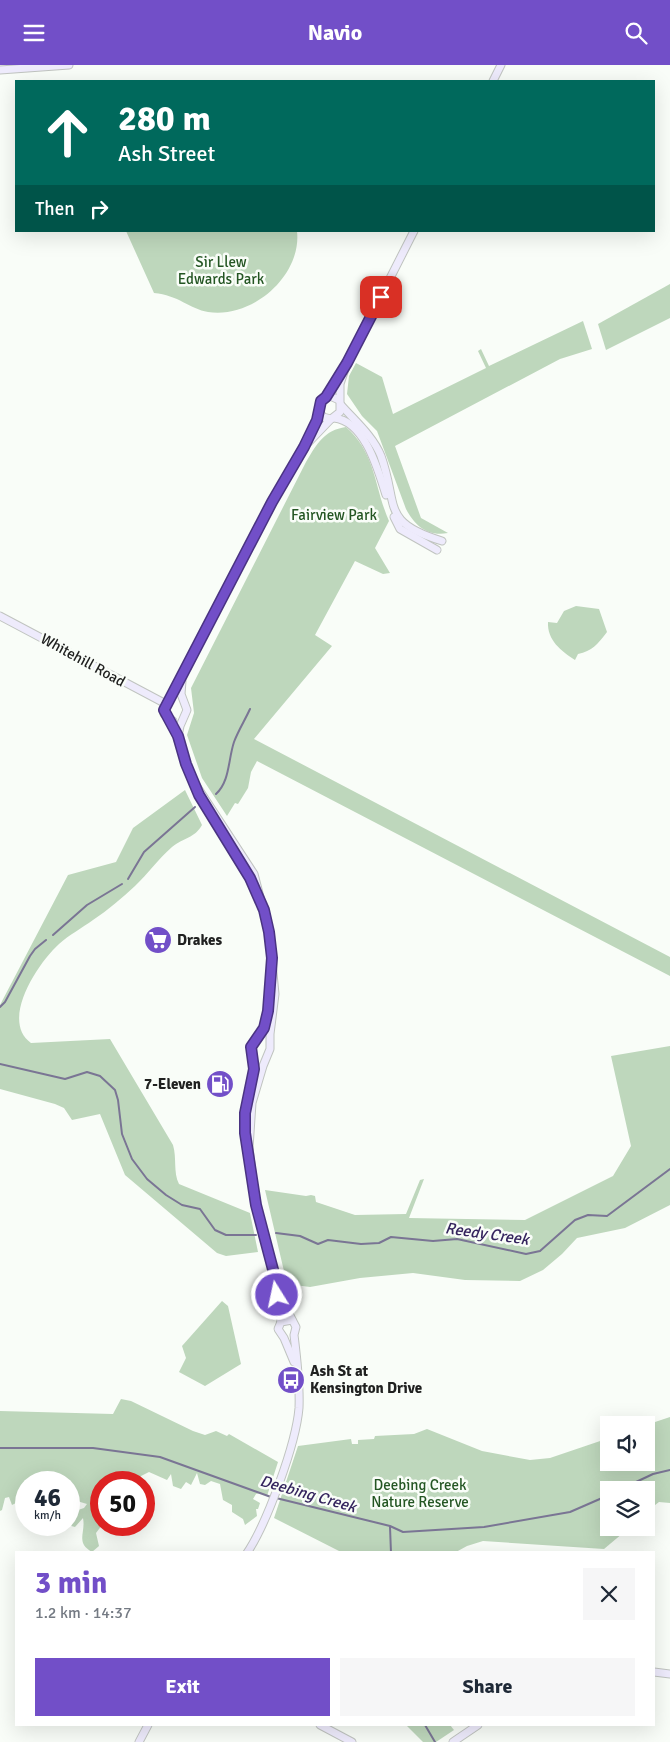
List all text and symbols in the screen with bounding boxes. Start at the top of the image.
icon: menu [20,19,48,47]
text: Navio [308,19,362,46]
icon: search [622,19,650,47]
text: 280 m [118,97,211,140]
icon: ahead [35,100,100,165]
text: Ash Street [118,140,215,167]
icon: right [85,195,113,223]
text: Then [35,197,75,221]
park label: Sir Llew Edwards Park [178,253,265,288]
pin [360,276,402,318]
icon: arrive [367,283,395,311]
park label: Fairview Park [291,506,377,524]
street label: Whitehill Road [38,629,128,691]
supermarket icon: Drakes [143,925,173,955]
place label: Drakes [177,931,223,949]
fuel station icon: 7-Eleven [205,1069,235,1099]
place label: 7-Eleven [144,1075,201,1093]
water label: Reedy Creek [444,1218,532,1250]
position arrow [250,1268,302,1320]
place label: Ash St at Kensington Drive [310,1362,422,1397]
bus stop icon: Ash St at Kensington Drive [276,1365,306,1395]
map controls [600,1416,655,1536]
button: sound [600,1416,655,1471]
speed limit sign: 50 [90,1471,155,1536]
water label: Deebing Creek [258,1471,360,1518]
park label: Deebing Creek Nature Reserve [371,1476,469,1511]
button: layers [600,1481,655,1536]
text: 46 [34,1482,61,1513]
text: km/h [34,1508,61,1523]
text: 3 min [35,1565,107,1602]
button: close [583,1568,635,1620]
text: 1.2 km · 14:37 [35,1603,132,1623]
button: Exit [35,1658,330,1716]
button: Share [340,1658,635,1716]

